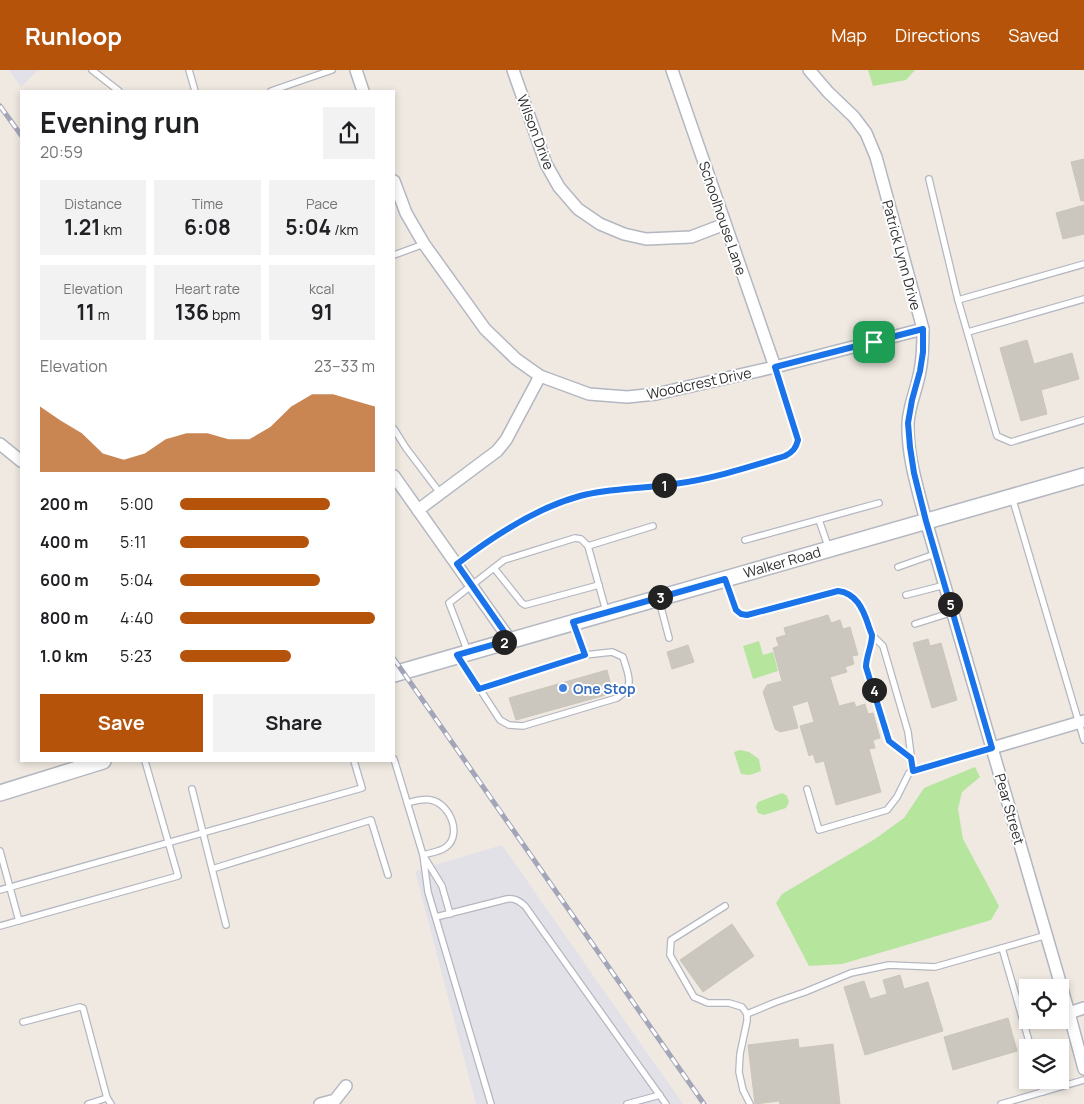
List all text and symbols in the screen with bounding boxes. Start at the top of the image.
text: Runloop [25,19,122,52]
text: Map [831,23,867,47]
text: Directions [895,23,980,47]
text: Saved [1008,23,1059,47]
street label: Wilson Drive [513,92,559,172]
text: Evening run [40,103,200,141]
button: share [323,107,375,159]
text: 20:59 [40,141,83,163]
street label: Schoolhouse Lane [695,159,751,277]
text: Distance [64,194,122,213]
text: Time [192,194,223,213]
text: Pace [306,194,338,213]
street label: Patrick Lynn Drive [878,198,926,312]
text: 1.21 [64,213,101,241]
text: 6:08 [184,213,231,241]
text: 5:04 [285,213,331,241]
text: km [101,220,122,239]
text: /km [331,220,358,239]
text: Elevation [64,279,123,298]
text: Heart rate [175,279,240,298]
text: kcal [309,279,335,298]
text: 11 [77,298,95,326]
text: 136 [175,298,209,326]
text: 91 [311,298,333,326]
text: m [95,305,110,324]
text: bpm [209,305,240,324]
pin [853,321,895,363]
icon: arrive [860,328,888,356]
text: Elevation [40,355,108,377]
text: 23–33 m [314,355,375,377]
street label: Woodcrest Drive [645,363,753,403]
pin: 1 [652,472,676,498]
text: 1 [661,476,668,495]
text: 200 m [40,493,88,515]
text: 5:00 [120,493,154,515]
text: 400 m [40,531,88,553]
text: 5:11 [120,531,147,553]
street label: Walker Road [741,542,823,582]
text: 600 m [40,569,89,591]
text: 5:04 [120,569,153,591]
pin: 3 [648,584,672,610]
text: 3 [656,588,665,607]
pin: 5 [938,592,962,616]
text: 5 [946,595,955,614]
text: 800 m [40,607,88,629]
text: 4:40 [120,607,153,629]
pin: 2 [492,630,516,654]
text: 2 [500,633,509,652]
text: 1.0 km [40,645,88,667]
text: 5:23 [120,645,152,667]
pin: 4 [862,678,886,702]
place label: One Stop [573,679,636,698]
text: 4 [870,681,879,700]
marker: One Stop [557,682,569,694]
button: Save [40,694,203,752]
button: Share [213,694,375,752]
street label: Pear Street [991,771,1029,847]
map controls [1019,979,1069,1089]
button: locate [1019,979,1069,1029]
button: layers [1019,1039,1069,1089]

